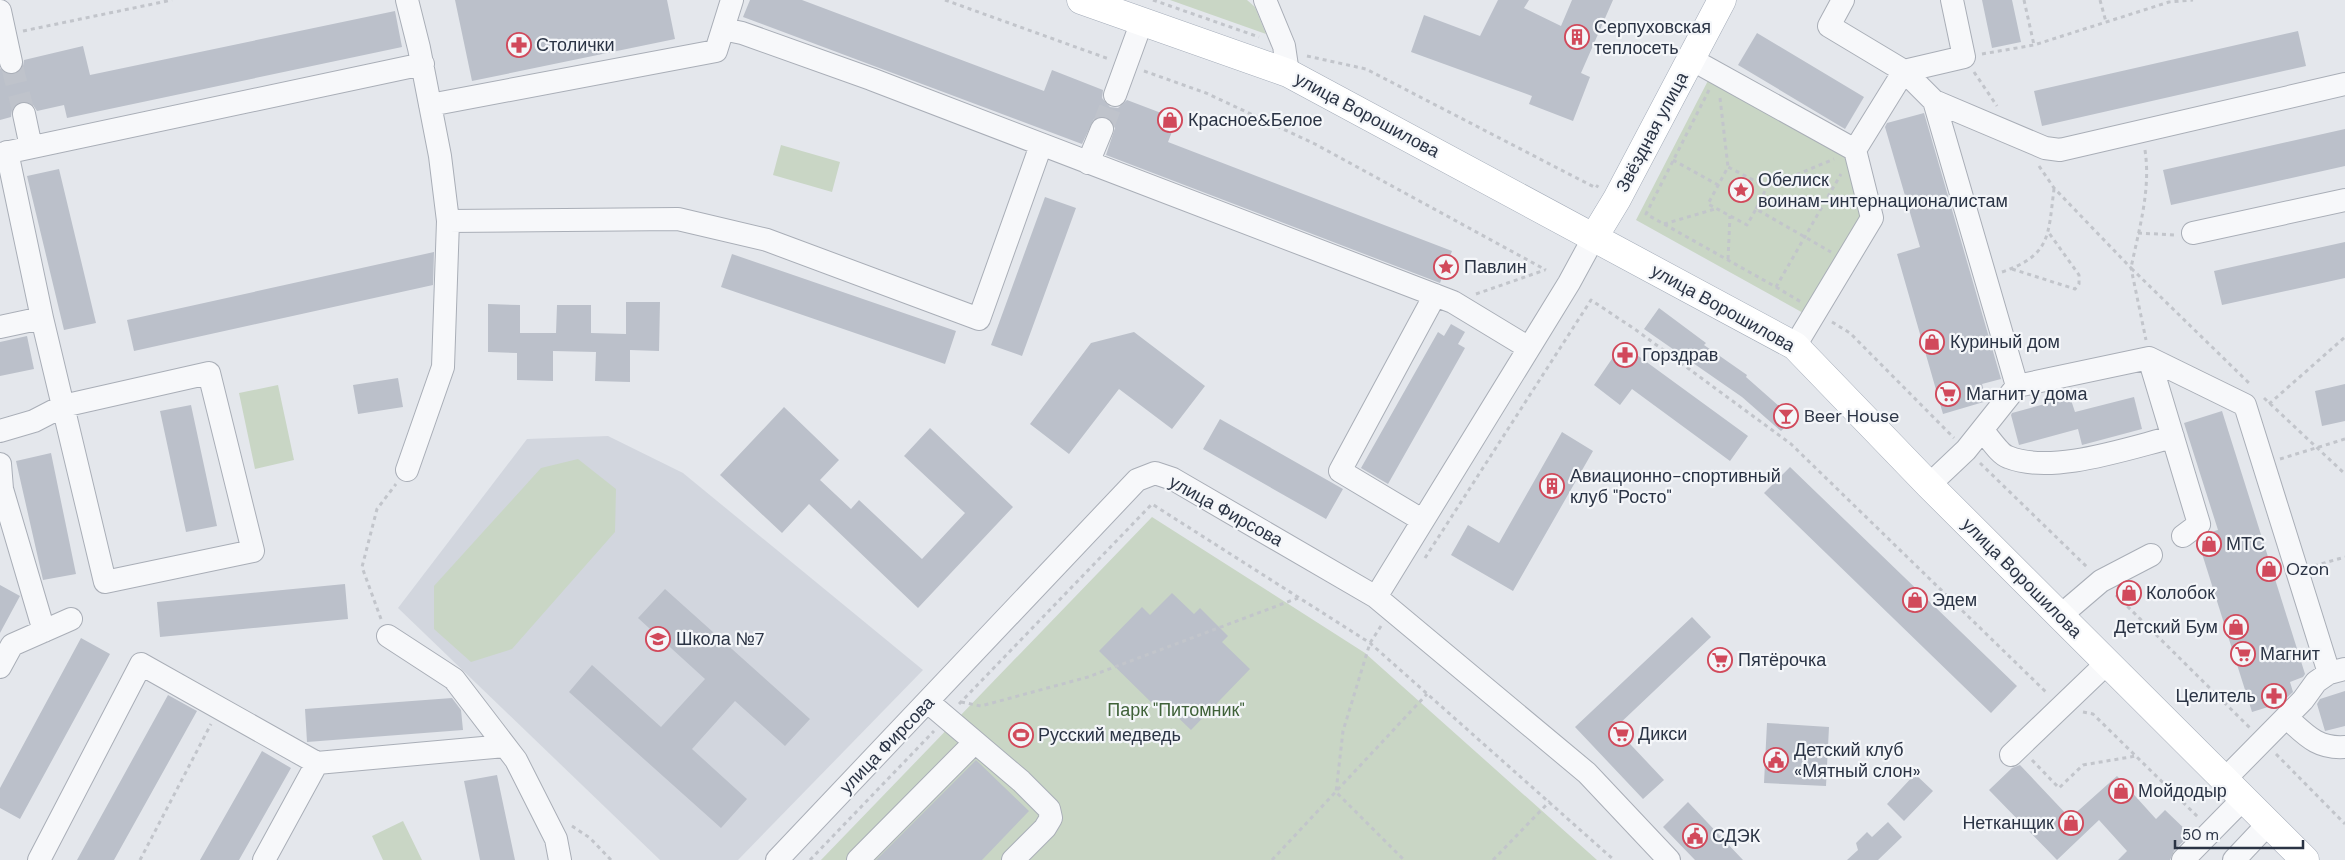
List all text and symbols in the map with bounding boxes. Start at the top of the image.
place label: Серпуховская теплосеть [1594,15,1711,60]
building icon: Серпуховская теплосеть [1564,24,1590,50]
pharmacy icon: Столички [506,32,532,58]
place label: Столички [536,33,615,57]
street label: улица Ворошилова [1290,67,1445,164]
street label: Звёздная улица [1610,67,1694,196]
shop icon: Красное&Белое [1157,107,1183,133]
place label: Красное&Белое [1188,108,1323,132]
place label: Обелиск воинам-интернационалистам [1758,168,2008,213]
place icon: Обелиск воинам-интернационалистам [1728,177,1754,203]
place icon: Павлин [1433,254,1459,280]
place label: Павлин [1464,255,1527,279]
street label: улица Ворошилова [1647,259,1800,358]
shop icon: Куриный дом [1919,329,1945,355]
place label: Куриный дом [1950,330,2060,354]
pharmacy icon: Горздрав [1612,342,1638,368]
place label: Горздрав [1642,343,1718,367]
supermarket icon: Магнит у дома [1935,381,1961,407]
place label: Магнит у дома [1966,382,2088,406]
bar icon: Beer House [1773,403,1799,429]
place label: Beer House [1804,404,1899,428]
place label: Авиационно-спортивный клуб "Росто" [1570,464,1781,509]
street label: улица Фирсова [1165,470,1288,553]
building icon: Авиационно-спортивный клуб "Росто" [1539,473,1565,499]
street label: улица Ворошилова [1957,513,2088,644]
shop icon: МТС [2196,531,2222,557]
place label: МТС [2226,532,2265,556]
shop icon: Ozon [2256,556,2282,582]
place label: Ozon [2286,557,2329,581]
shop icon: Колобок [2116,580,2142,606]
place label: Колобок [2146,581,2215,605]
shop icon: Эдем [1902,587,1928,613]
place label: Эдем [1932,588,1977,612]
shop icon: Детский Бум [2223,614,2249,640]
place label: Детский Бум [2114,615,2218,639]
school or university icon: Школа №7 [645,626,671,652]
place label: Школа №7 [676,627,764,651]
supermarket icon: Магнит [2230,641,2256,667]
place label: Магнит [2260,642,2320,666]
supermarket icon: Пятёрочка [1707,647,1733,673]
place label: Пятёрочка [1738,648,1827,672]
pharmacy icon: Целитель [2261,683,2287,709]
place label: Целитель [2175,684,2256,708]
street label: улица Фирсова [834,690,940,799]
park label: Парк "Питомник" [1107,698,1245,722]
supermarket icon: Дикси [1608,721,1634,747]
sports icon: Русский медведь [1008,722,1034,748]
place label: Дикси [1638,722,1687,746]
place label: Русский медведь [1038,723,1181,747]
place label: Детский клуб «Мятный слон» [1794,738,1921,783]
public building icon: Детский клуб «Мятный слон» [1763,747,1789,773]
shop icon: Мойдодыр [2108,778,2134,804]
place label: Мойдодыр [2138,779,2227,803]
shop icon: Нетканщик [2058,810,2084,836]
place label: Нетканщик [1962,811,2054,835]
scale bar [2175,818,2302,850]
public building icon: СДЭК [1682,823,1708,849]
place label: СДЭК [1712,824,1761,848]
text: 50 m [2182,825,2219,845]

